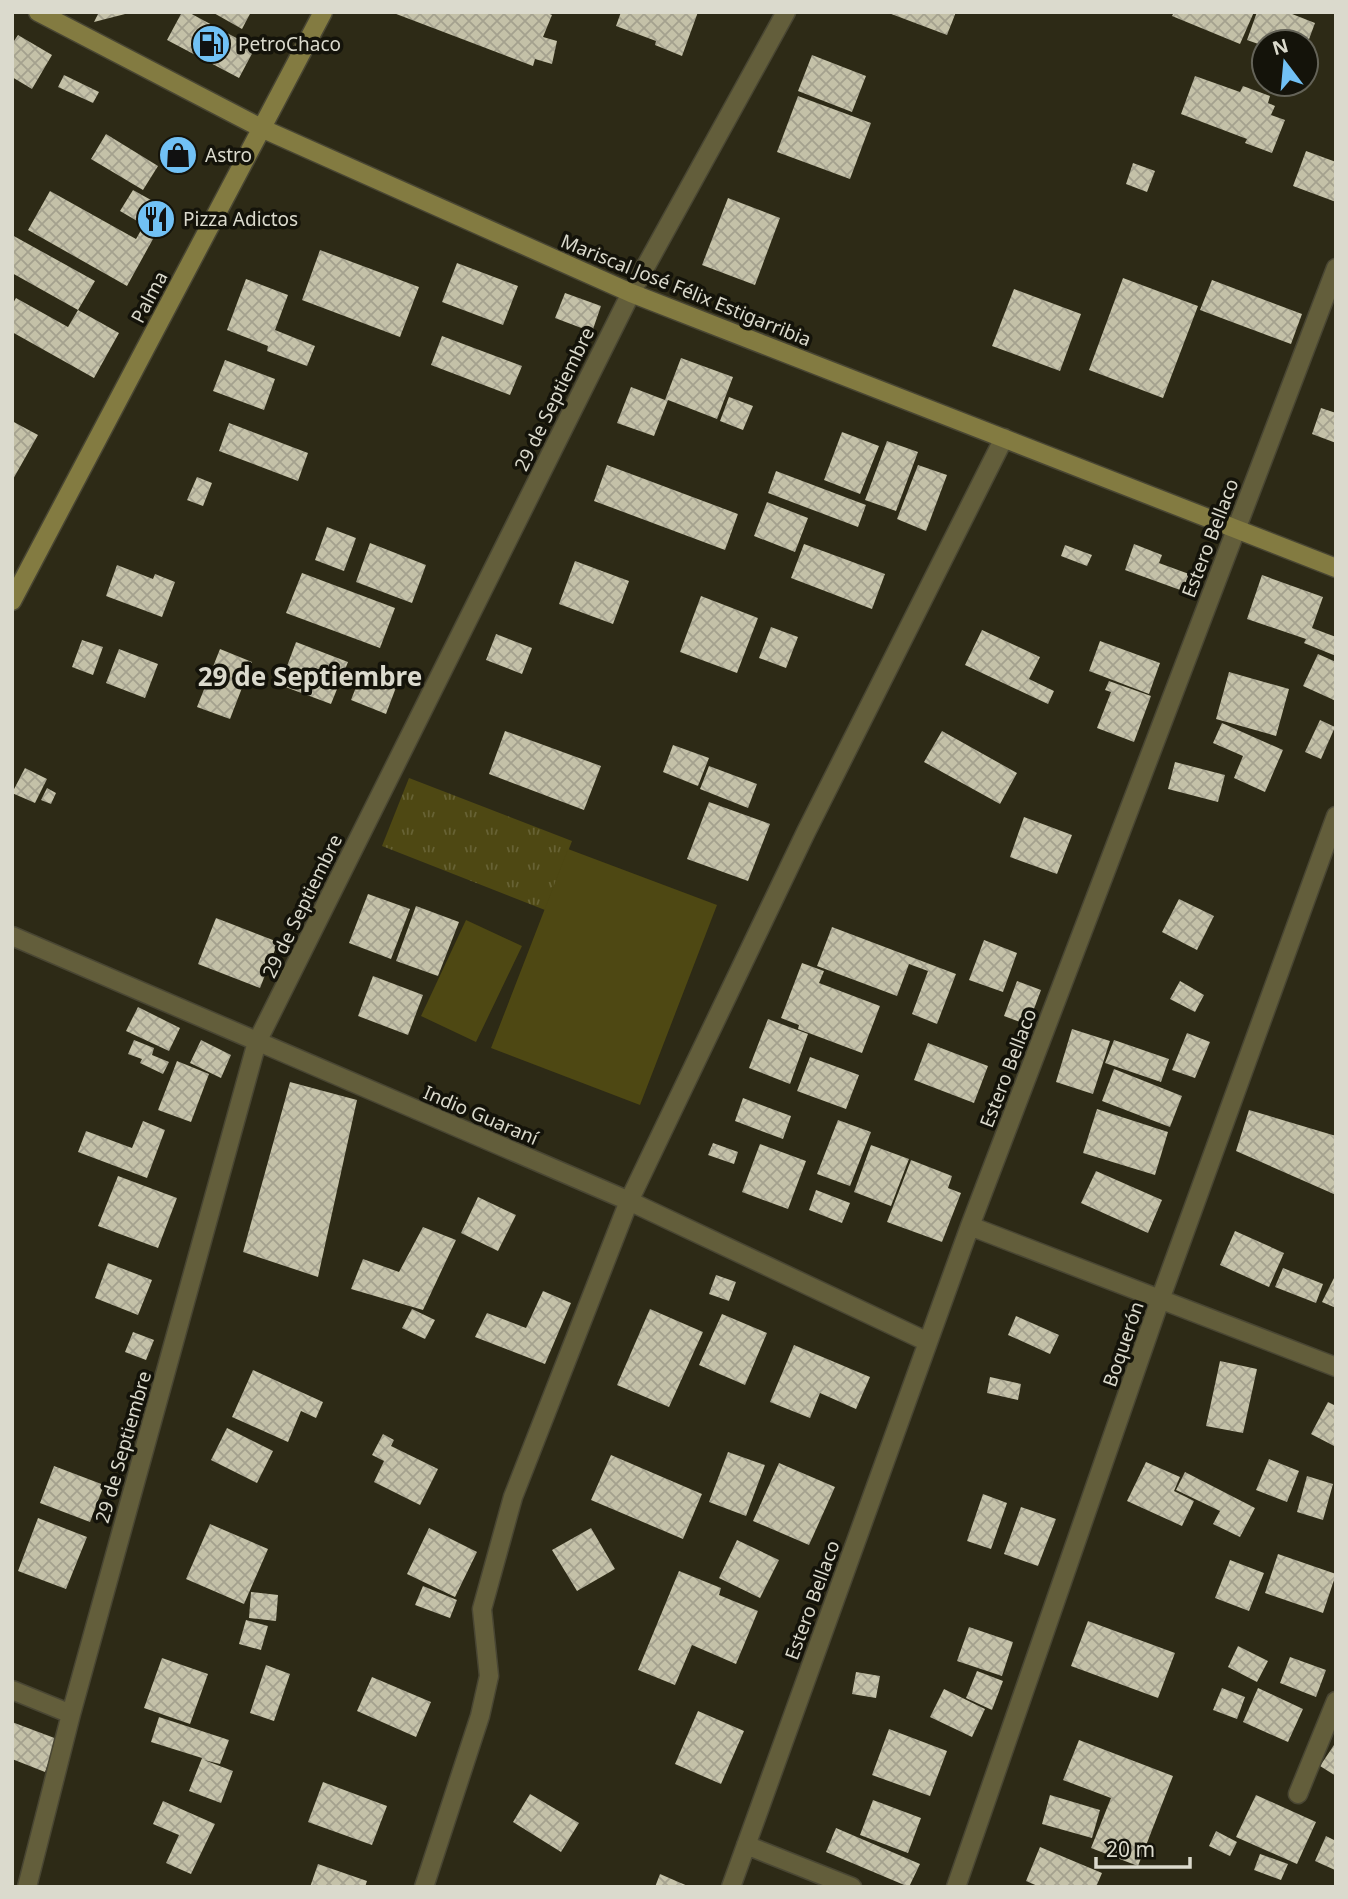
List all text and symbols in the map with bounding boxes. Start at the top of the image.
fuel station icon: PetroChaco [190,23,232,65]
north arrow [1250,28,1320,98]
place label: PetroChaco [238,31,341,57]
text: N [1269,32,1291,61]
shop icon: Astro [157,134,199,176]
place label: Astro [205,142,252,168]
restaurant icon: Pizza Adictos [135,198,177,240]
place label: Pizza Adictos [183,206,298,232]
street label: Mariscal José Félix Estigarribia [557,228,815,352]
street label: Palma [124,266,174,328]
street label: 29 de Septiembre [508,323,600,475]
street label: Estero Bellaco [1175,475,1245,601]
district label: 29 de Septiembre [198,658,422,694]
street label: 29 de Septiembre [256,830,348,982]
street label: Estero Bellaco [973,1005,1043,1131]
street label: Indio Guaraní [420,1079,543,1151]
street label: Boquerón [1096,1298,1150,1390]
street label: 29 de Septiembre [89,1368,157,1526]
street label: Estero Bellaco [778,1537,846,1663]
scale bar [1096,1826,1190,1870]
text: 20 m [1106,1835,1155,1863]

